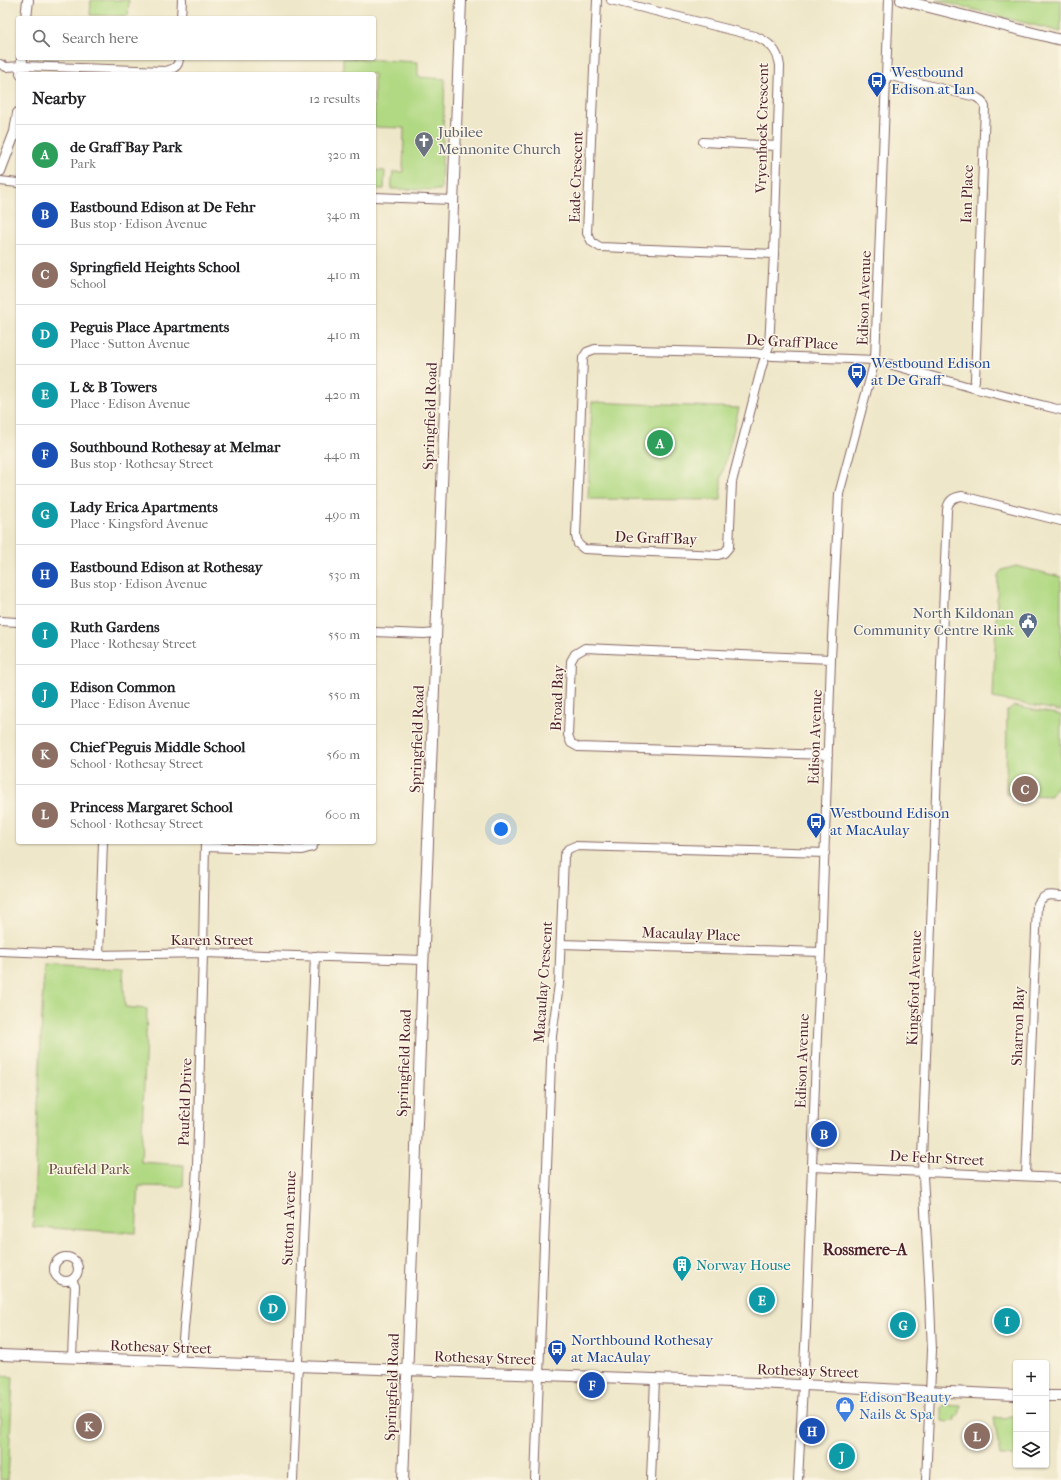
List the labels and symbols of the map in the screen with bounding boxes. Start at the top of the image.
street label: Vryenhoek Crescent [752,62,772,195]
place label: Westbound Edison at Ian [890,63,975,98]
bus stop icon: Westbound Edison at Ian [866,70,888,98]
place label: Jubilee Mennonite Church [437,123,562,158]
church icon: Jubilee Mennonite Church [413,130,435,158]
street label: Eade Crescent [565,130,587,223]
street label: Ian Place [957,164,977,224]
street label: Edison Avenue [853,250,875,346]
street label: De Graff Place [745,331,839,353]
place label: Westbound Edison at De Graff [870,354,991,389]
street label: Springfield Road [419,361,441,470]
bus stop icon: Westbound Edison at De Graff [846,361,868,389]
pin: A [647,428,673,458]
street label: De Graff Bay [614,528,699,548]
place label: North Kildonan Community Centre Rink [853,604,1014,639]
public building icon: North Kildonan Community Centre Rink [1017,611,1039,639]
street label: Broad Bay [547,663,567,732]
street label: Springfield Road [406,684,428,793]
street label: Edison Avenue [804,689,826,785]
pin: C [1012,774,1038,804]
place label: Westbound Edison at MacAulay [829,804,950,839]
bus stop icon: Westbound Edison at MacAulay [805,811,827,839]
your location [491,819,511,839]
street label: Macaulay Crescent [530,920,556,1043]
street label: Macaulay Place [641,923,741,945]
street label: Kingsford Avenue [903,929,925,1046]
street label: Karen Street [170,931,254,949]
street label: Sharron Bay [1008,985,1028,1066]
street label: Springfield Road [393,1008,415,1117]
street label: Edison Avenue [791,1013,813,1109]
street label: Paufeld Drive [174,1057,196,1147]
pin: B [811,1119,837,1149]
street label: De Fehr Street [889,1147,986,1170]
park label: Paufeld Park [48,1160,130,1178]
street label: Sutton Avenue [278,1170,300,1266]
district label: Rossmere–A [823,1240,908,1259]
building icon: Norway House [671,1254,693,1282]
place label: Norway House [696,1256,791,1274]
pin: E [749,1285,775,1315]
pin: D [260,1293,286,1323]
pin: I [994,1306,1020,1336]
pin: G [890,1310,916,1340]
place label: Northbound Rothesay at MacAulay [571,1331,714,1366]
street label: Springfield Road [381,1332,403,1441]
street label: Rothesay Street [110,1336,213,1358]
bus stop icon: Northbound Rothesay at MacAulay [546,1338,568,1366]
street label: Rothesay Street [434,1347,537,1369]
street label: Rothesay Street [757,1360,860,1382]
pin: F [579,1370,605,1400]
place label: Edison Beauty Nails & Spa [859,1388,953,1423]
shop icon: Edison Beauty Nails & Spa [834,1395,856,1423]
pin: K [76,1411,102,1441]
pin: H [799,1416,825,1446]
pin: L [964,1421,990,1451]
pin: J [829,1441,855,1471]

